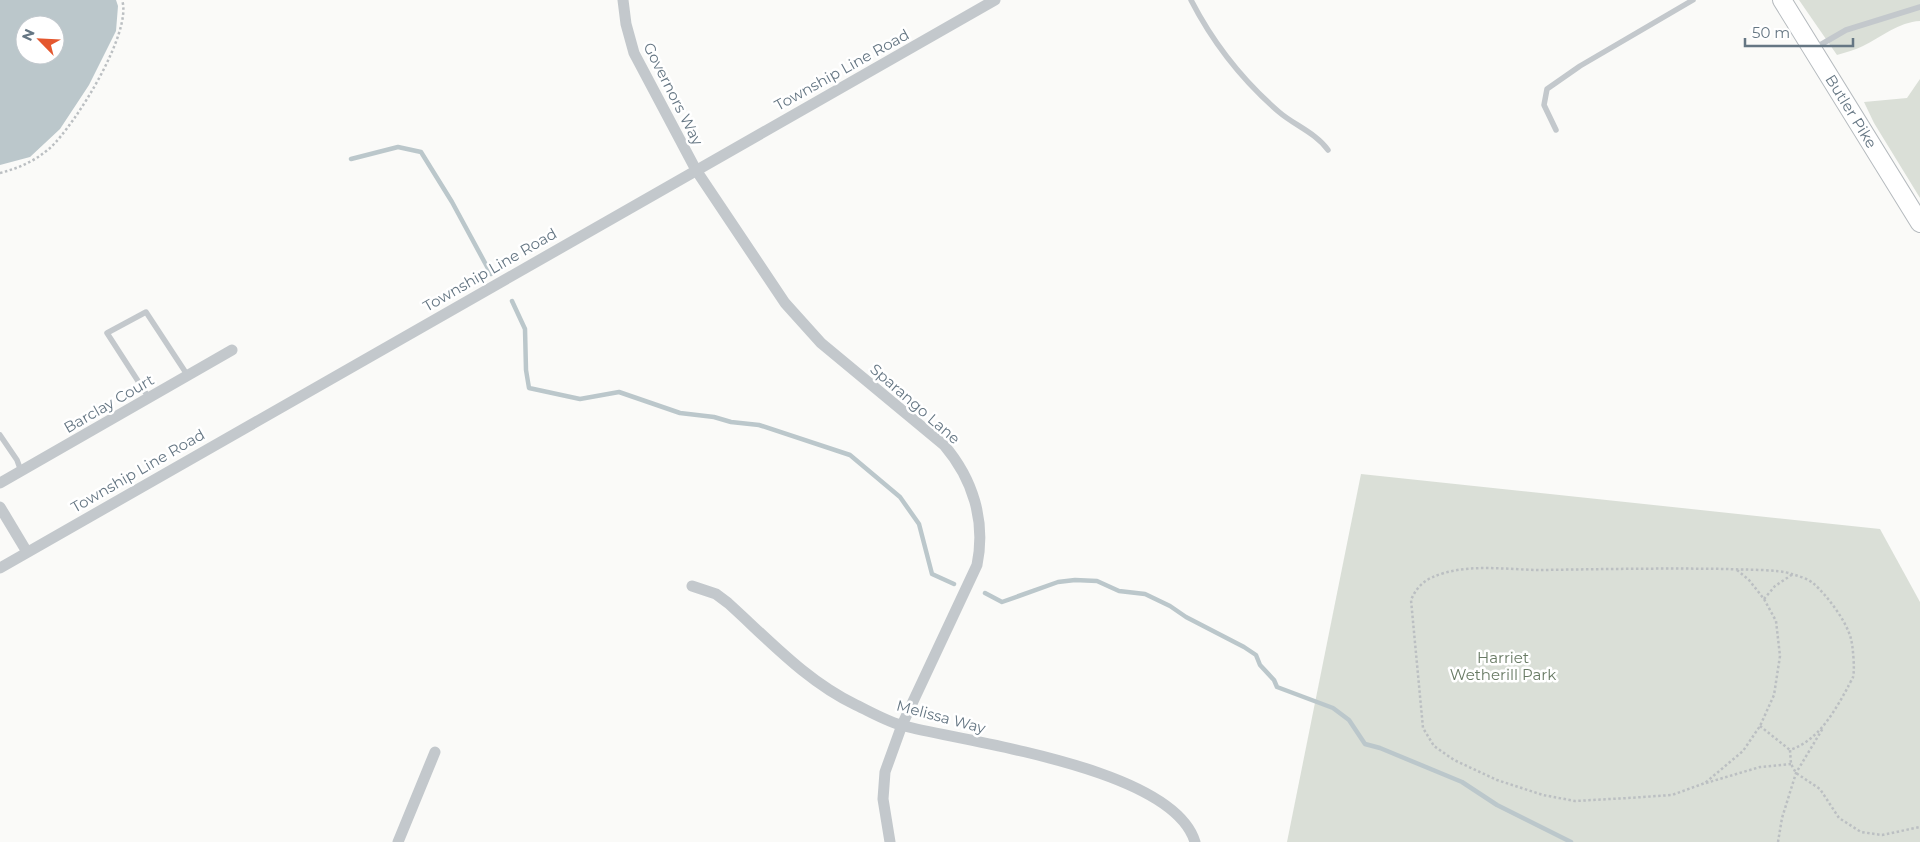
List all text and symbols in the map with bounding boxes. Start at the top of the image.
north arrow [15,15,65,65]
scale bar [1745,15,1852,47]
text: 50 m [1752,23,1790,42]
street label: Township Line Road [771,25,912,115]
text: N [18,26,39,44]
street label: Governors Way [639,39,708,149]
street label: Butler Pike [1821,71,1881,151]
street label: Township Line Road [420,224,560,316]
street label: Sparango Lane [866,359,964,448]
street label: Barclay Court [60,370,157,437]
street label: Township Line Road [68,425,208,517]
park label: Harriet Wetherill Park [1450,648,1556,684]
street label: Melissa Way [895,696,989,738]

